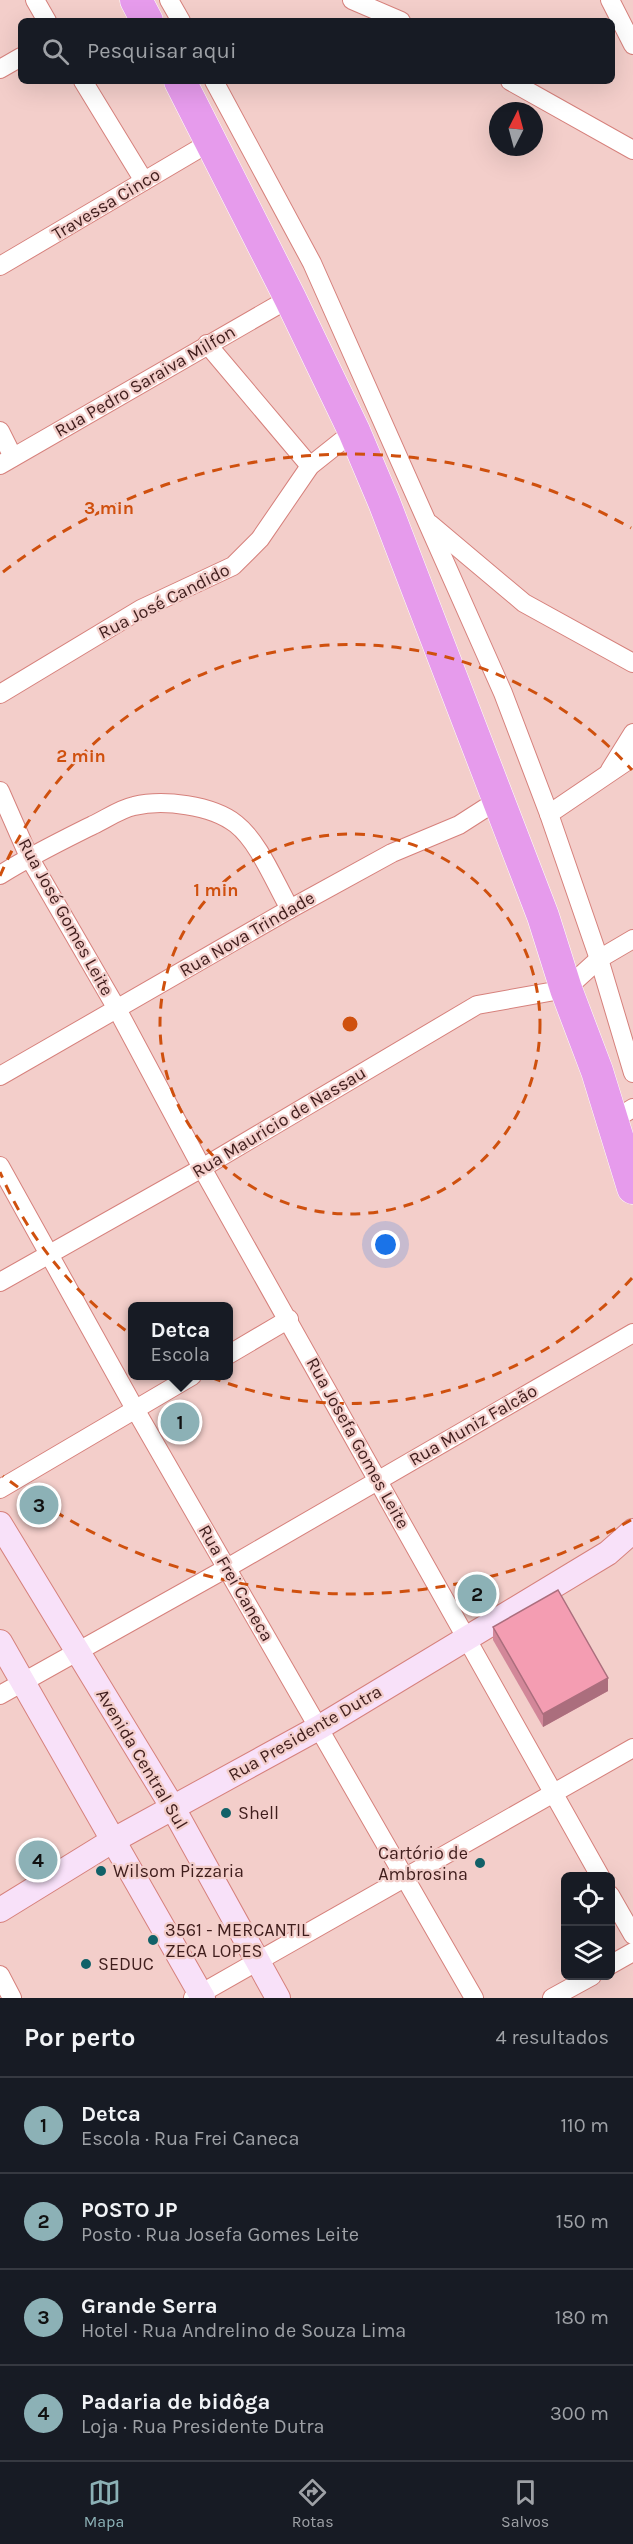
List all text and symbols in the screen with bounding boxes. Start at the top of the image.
search box [18,18,615,84]
icon: search [39,35,72,68]
text: Pesquisar aqui [87,38,236,64]
north arrow [489,102,543,156]
street label: Travessa Cinco [48,163,164,245]
street label: Rua Pedro Saraiva Milfon [51,320,239,442]
text: 3 min [84,497,134,519]
street label: Rua José Candido [95,558,233,644]
text: 2 min [56,745,106,767]
street label: Rua José Gomes Leite [14,834,118,1000]
text: 1 min [193,879,239,901]
street label: Rua Nova Trindade [176,886,318,982]
centre of rings [340,1014,360,1034]
street label: Rua Mauricio de Nassau [188,1061,370,1183]
your location [371,1230,400,1259]
popup [128,1302,233,1380]
text: Detca [151,1317,210,1343]
text: Escola [151,1343,210,1366]
street label: Rua Josefa Gomes Leite [302,1353,414,1533]
street label: Rua Muniz Falcão [405,1379,541,1471]
pin: 1 [160,1400,200,1444]
pin: 3 [20,1482,58,1528]
street label: Rua Frei Caneca [194,1521,278,1645]
pin: 2 [458,1572,496,1616]
street label: Rua Presidente Dutra [224,1680,386,1786]
street label: Avenida Central Sul [91,1685,193,1833]
place label: Shell [238,1802,279,1824]
marker: Shell [219,1806,233,1820]
pin: 4 [18,1838,57,1882]
place label: Cartório de Ambrosina [378,1842,468,1885]
marker: Cartório de Ambrosina [473,1856,487,1870]
place label: Wilsom Pizzaria [113,1860,244,1882]
marker: Wilsom Pizzaria [94,1864,108,1878]
map controls [561,1872,615,1980]
button: locate [561,1872,615,1926]
place label: 3561 - MERCANTIL ZECA LOPES [165,1919,310,1962]
button: layers [561,1926,615,1980]
marker: 3561 - MERCANTIL ZECA LOPES [146,1933,160,1947]
place label: SEDUC [98,1953,154,1975]
marker: SEDUC [79,1957,93,1971]
text: Por perto [24,2022,135,2053]
text: 4 resultados [496,2026,609,2049]
text: Detca [81,2101,141,2127]
text: 1 [40,2114,47,2137]
text: 110 m [560,2114,609,2137]
text: Escola · Rua Frei Caneca [81,2127,299,2150]
text: POSTO JP [81,2197,178,2223]
text: 2 [37,2210,50,2233]
text: 150 m [556,2210,609,2233]
text: Posto · Rua Josefa Gomes Leite [81,2223,359,2246]
text: Grande Serra [81,2293,218,2319]
text: 3 [37,2306,50,2329]
text: 180 m [555,2306,609,2329]
text: Hotel · Rua Andrelino de Souza Lima [81,2319,406,2342]
text: Padaria de bidôga [81,2389,270,2415]
text: 4 [38,2402,49,2425]
text: 300 m [550,2402,609,2425]
text: Loja · Rua Presidente Dutra [81,2415,325,2438]
tab: Mapa [84,2476,124,2531]
tab: Rotas [292,2476,334,2531]
tab: Salvos [501,2476,549,2531]

